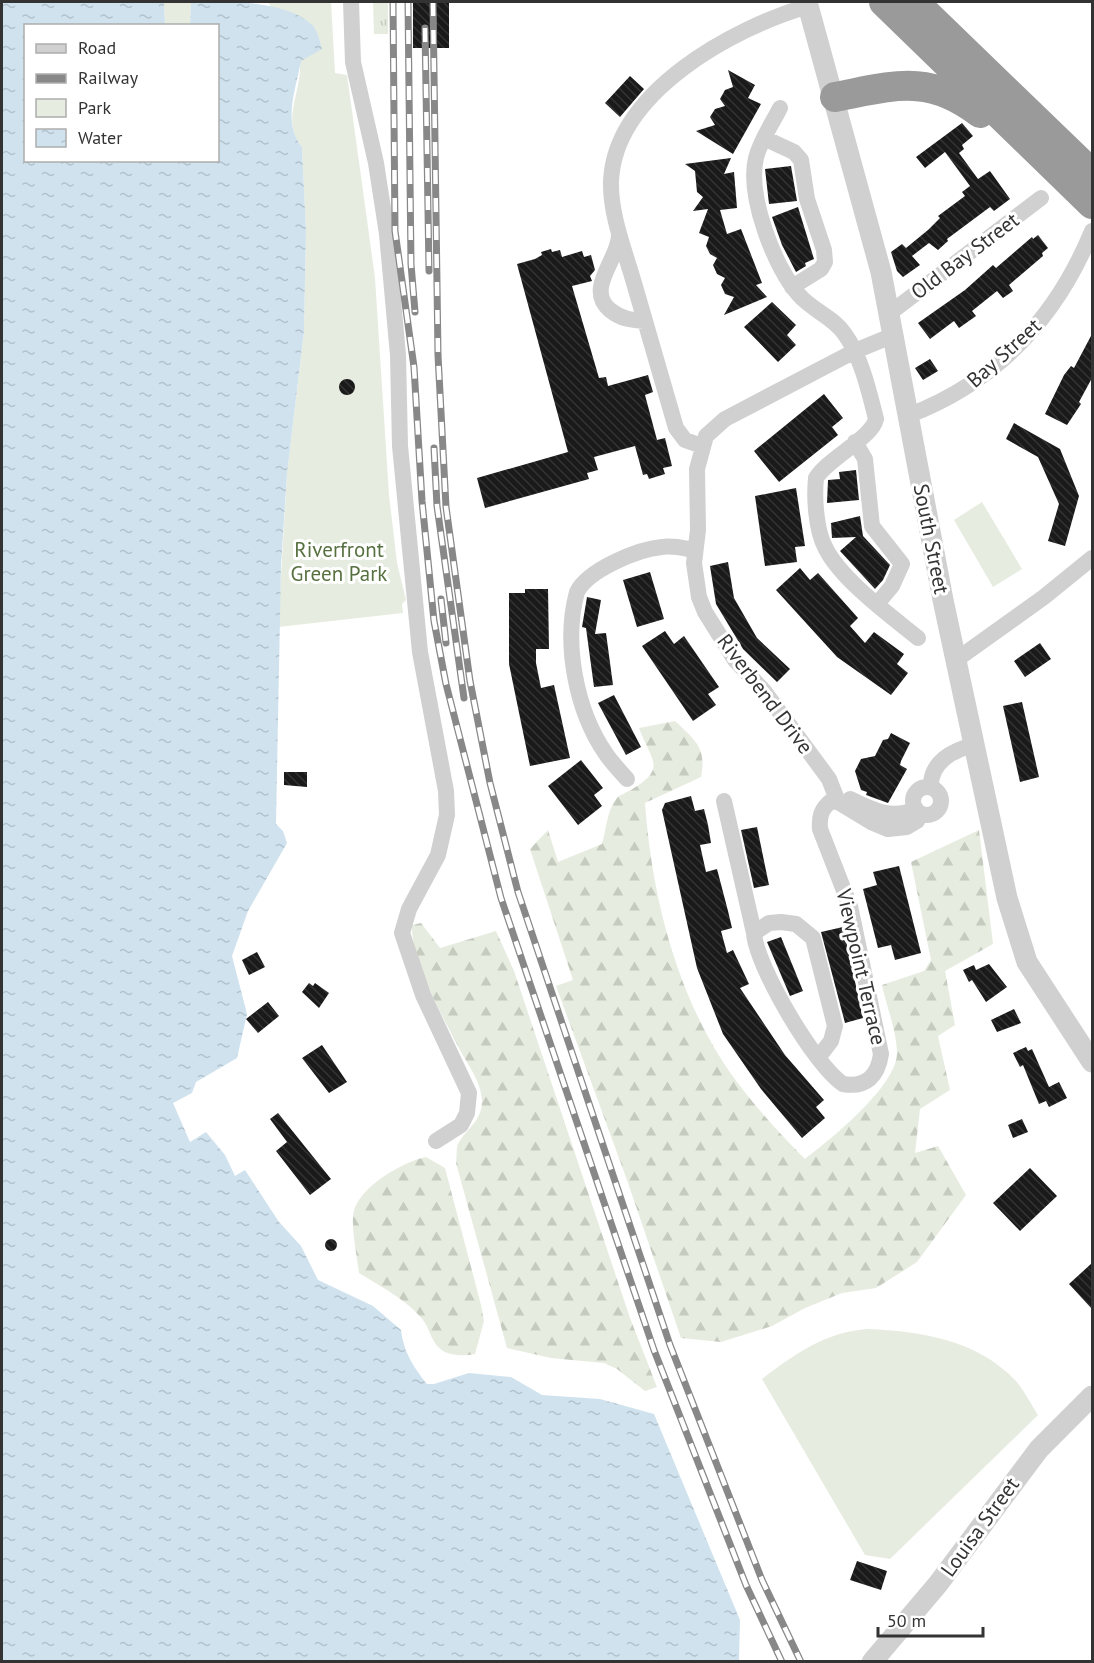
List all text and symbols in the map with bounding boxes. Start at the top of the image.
legend [24,24,219,162]
text: Road [78,36,116,59]
text: Railway [78,66,139,89]
text: Park [78,96,111,119]
text: Water [78,126,122,149]
street label: Old Bay Street [905,206,1024,305]
street label: Bay Street [961,312,1046,393]
street label: South Street [908,482,955,596]
park label: Riverfront Green Park [291,536,387,587]
street label: Riverbend Drive [711,628,819,759]
street label: Viewpoint Terrace [830,885,893,1048]
street label: Louisa Street [934,1472,1025,1582]
scale bar [878,1600,983,1638]
text: 50 m [887,1609,926,1632]

